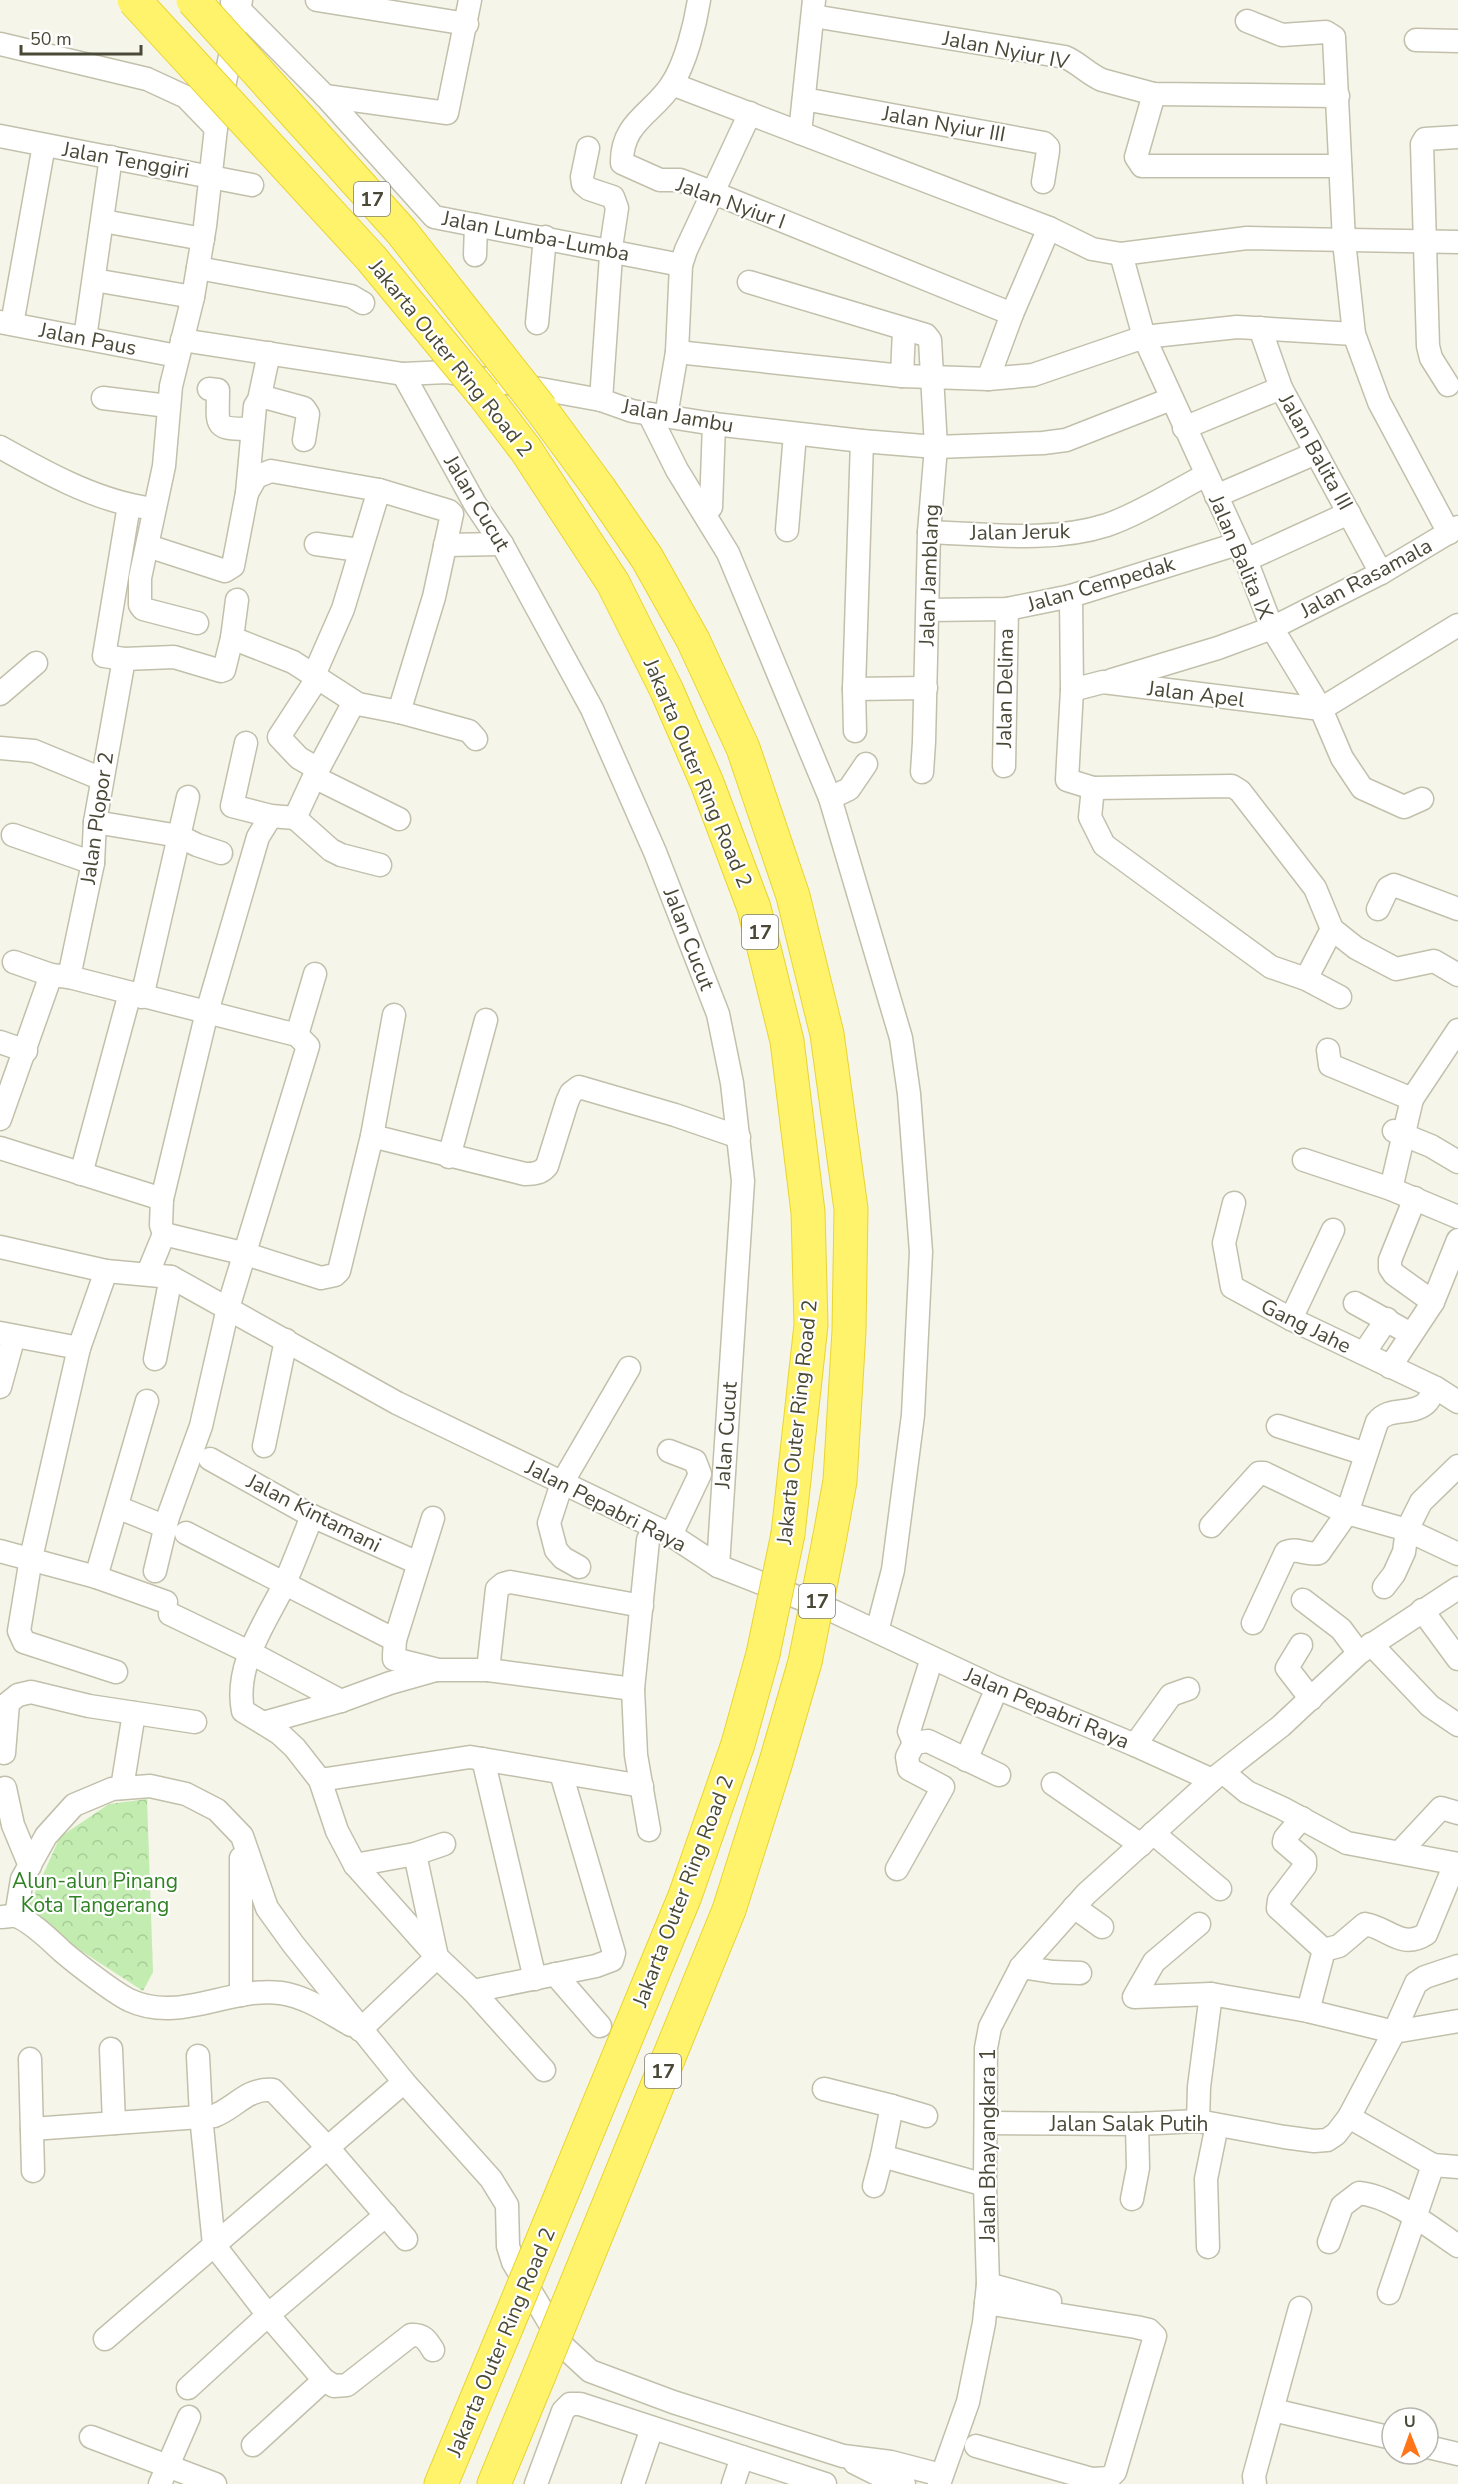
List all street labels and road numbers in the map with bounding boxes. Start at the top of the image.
street label: Jalan Nyiur IV [939,24,1072,76]
street label: Jalan Nyiur III [879,99,1008,149]
street label: Jalan Tenggiri [59,135,192,185]
street label: Jalan Nyiur I [672,170,789,236]
road number: 17 [354,182,390,216]
street label: Jalan Lumba-Lumba [439,204,632,268]
street label: Jakarta Outer Ring Road 2 [362,253,539,462]
street label: Jalan Paus [36,316,139,362]
street label: Jalan Balita III [1272,388,1360,515]
street label: Jalan Jambu [619,392,736,440]
street label: Jalan Cucut [437,449,517,557]
street label: Jalan Balita IX [1202,490,1280,624]
street label: Jalan Jamblang [912,503,945,648]
street label: Jalan Jeruk [969,517,1071,547]
street label: Jalan Rasamala [1294,531,1437,625]
street label: Jalan Cempedak [1023,549,1179,619]
street label: Jalan Delima [990,628,1020,749]
street label: Jakarta Outer Ring Road 2 [637,653,759,892]
street label: Jalan Apel [1145,674,1247,714]
street label: Jalan Plopor 2 [74,750,120,887]
street label: Jalan Cucut [656,883,721,995]
road number: 17 [742,915,778,949]
street label: Gang Jahe [1256,1292,1356,1360]
street label: Jakarta Outer Ring Road 2 [770,1298,824,1547]
street label: Jalan Cucut [708,1380,744,1490]
street label: Jalan Pepabri Raya [520,1453,691,1559]
street label: Jalan Kintamani [241,1467,386,1559]
road number: 17 [799,1584,835,1618]
street label: Jalan Pepabri Raya [959,1660,1134,1755]
street label: Jakarta Outer Ring Road 2 [625,1771,740,2012]
street label: Jalan Bhayangkara 1 [974,2048,1002,2243]
road number: 17 [645,2054,681,2088]
street label: Jalan Salak Putih [1049,2110,1208,2138]
street label: Jakarta Outer Ring Road 2 [440,2223,562,2462]

